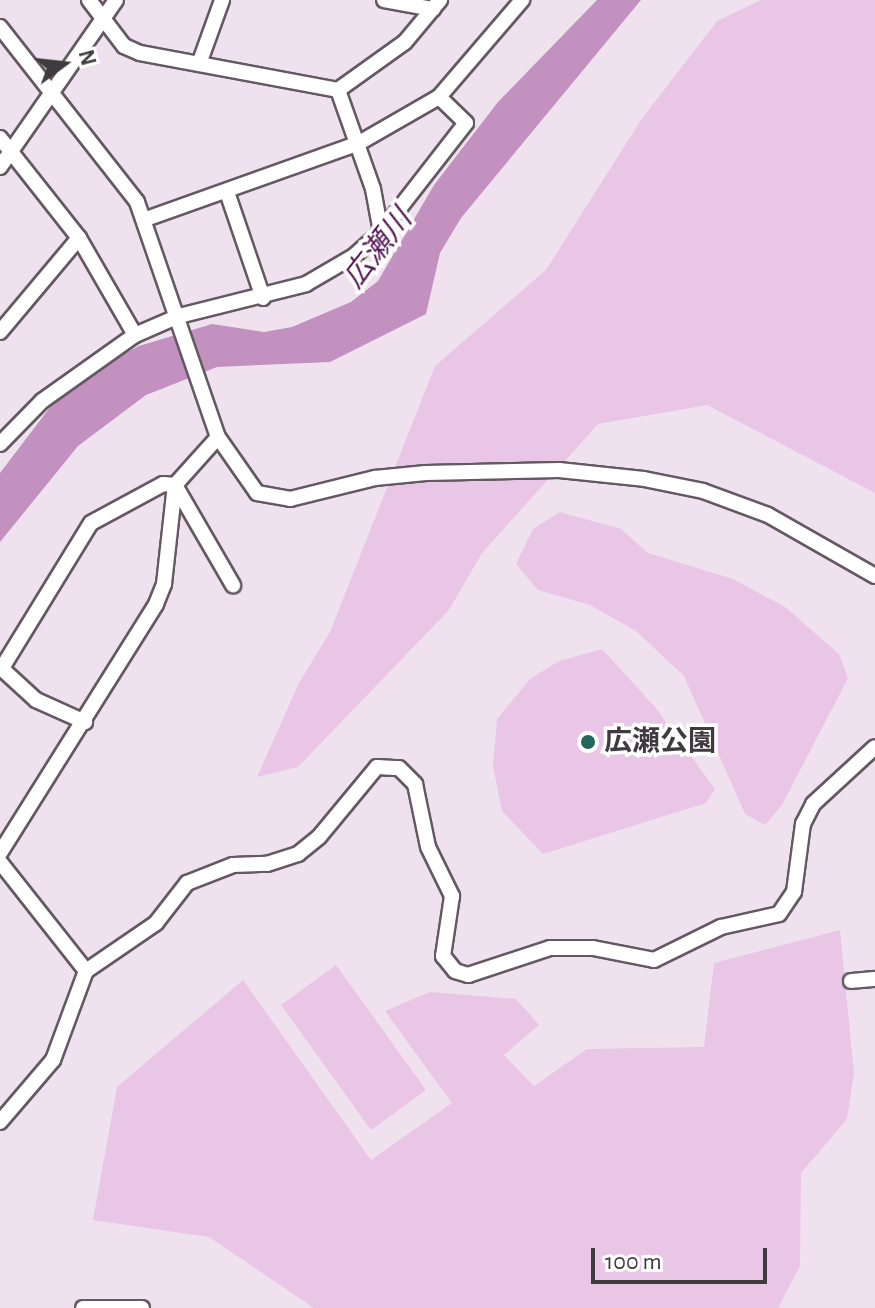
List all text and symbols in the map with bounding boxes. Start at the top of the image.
north arrow [24,24,104,104]
text: N [75,48,100,68]
water label: 広瀬川 [336,202,420,296]
place label: 広瀬公園 [604,725,716,759]
marker: 広瀬公園 [579,733,597,751]
scale bar [595,1232,771,1282]
text: 100 m [605,1250,662,1274]

